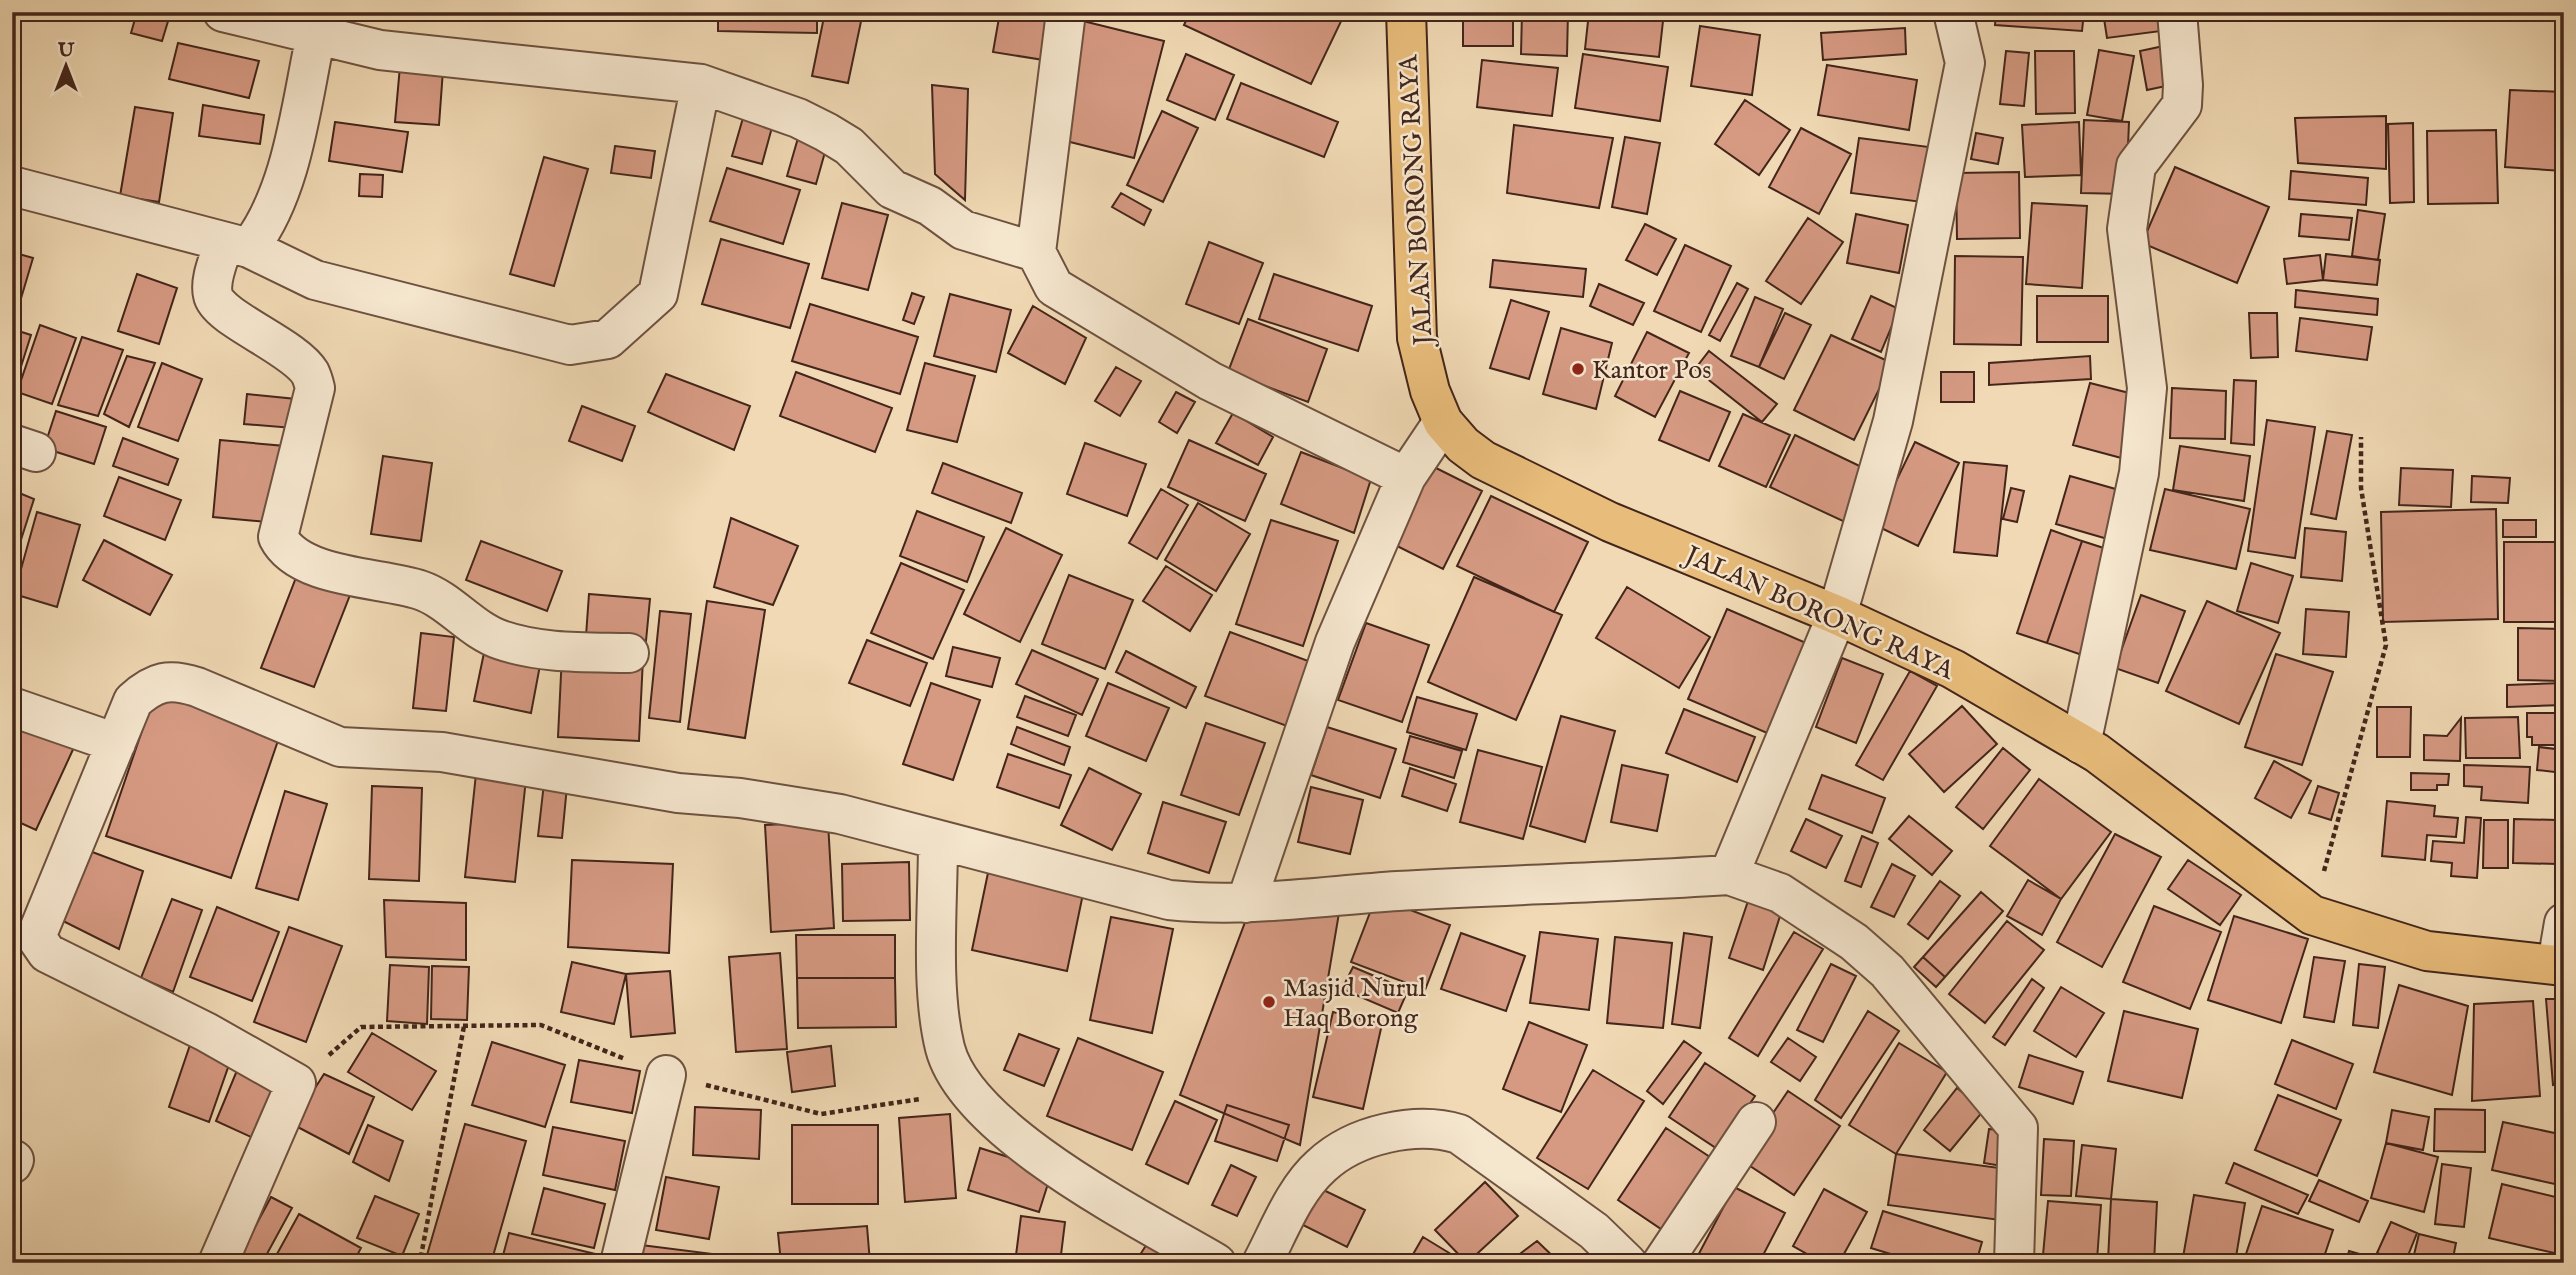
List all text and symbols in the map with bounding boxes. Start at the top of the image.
north arrow [32,32,102,102]
text: U [57,39,75,63]
street label: JALAN BORONG RAYA [1392,53,1441,349]
place label: Kantor Pos [1592,354,1712,387]
marker: Kantor Pos [1570,361,1586,377]
street label: JALAN BORONG RAYA [1677,538,1960,688]
place label: Masjid Nurul Haq Borong [1283,972,1427,1035]
marker: Masjid Nurul Haq Borong [1261,994,1277,1010]

